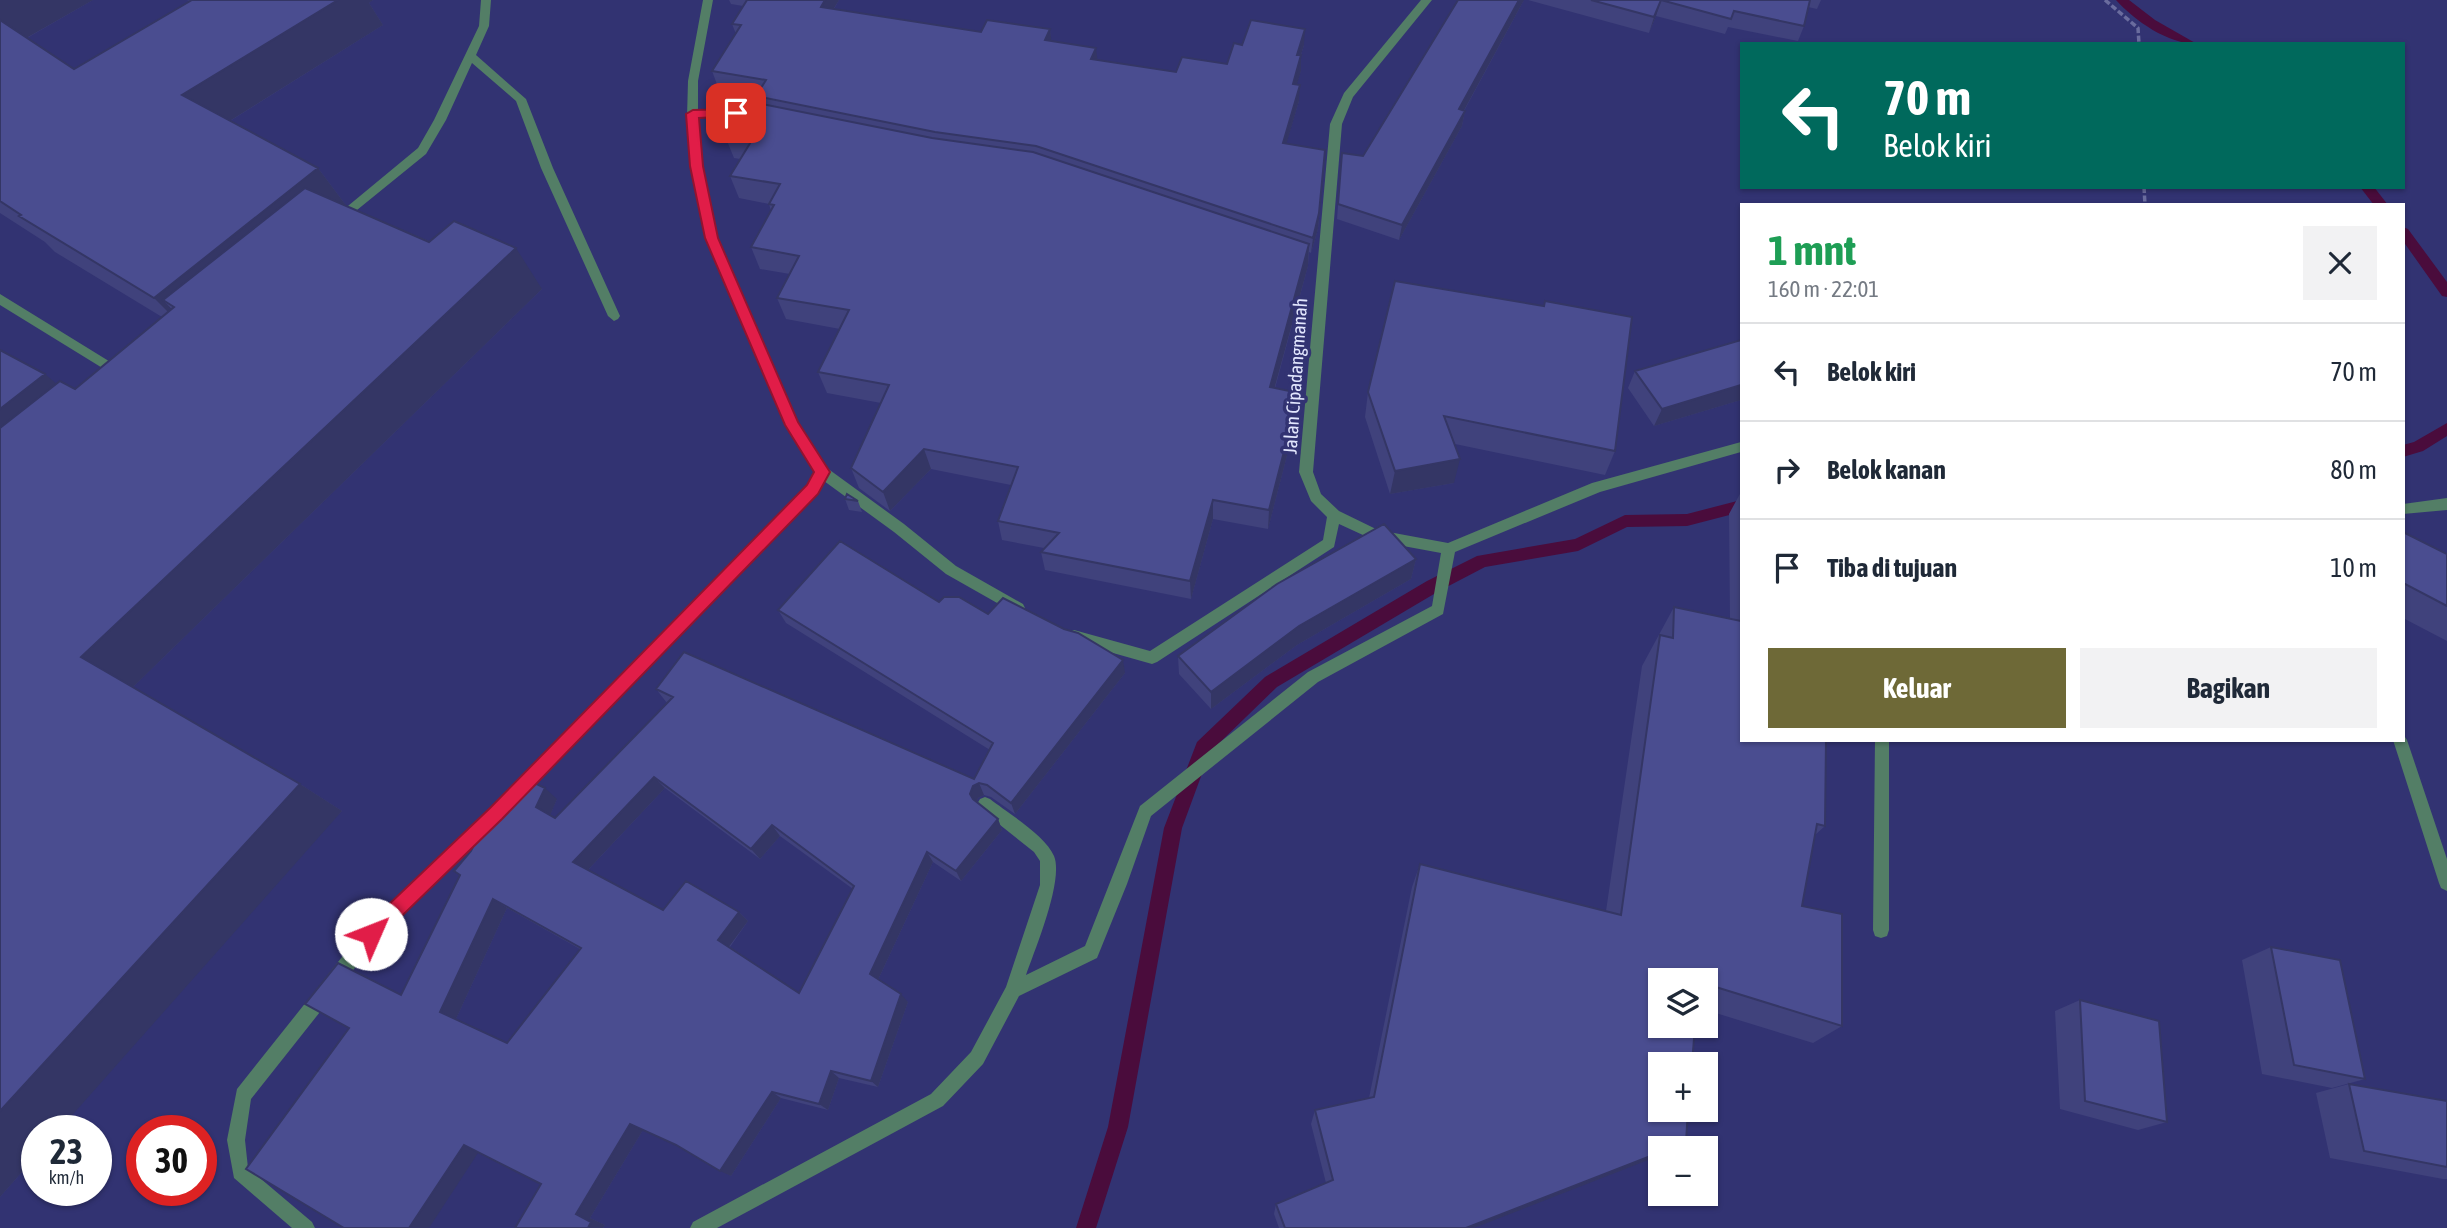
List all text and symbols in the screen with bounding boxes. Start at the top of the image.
text: 70 m [1883,69,1971,125]
icon: left [1768,70,1859,161]
pin [706,83,766,143]
icon: arrive [717,94,755,132]
text: Belok kiri [1883,127,1992,164]
text: 1 mnt [1768,226,1856,274]
button: close [2303,226,2377,300]
text: 160 m · 22:01 [1768,276,1879,302]
street label: Jalan Cipadangmanah [1279,297,1311,455]
icon: left [1768,353,1806,391]
text: Belok kiri [1827,357,1916,387]
text: 70 m [2330,357,2377,387]
icon: right [1768,451,1806,489]
text: Belok kanan [1827,455,1946,485]
text: 80 m [2330,455,2377,485]
icon: arrive [1768,549,1806,587]
text: Tiba di tujuan [1827,553,1957,583]
text: 10 m [2330,553,2377,583]
button: Keluar [1768,648,2066,728]
button: Bagikan [2080,648,2377,728]
position arrow [334,897,408,971]
map controls [1648,968,1718,1206]
button: layers [1648,968,1718,1038]
button: + [1648,1052,1718,1122]
speed limit sign: 30 [126,1115,217,1206]
text: 23 [50,1131,83,1171]
button: − [1648,1136,1718,1206]
text: km/h [49,1167,84,1188]

